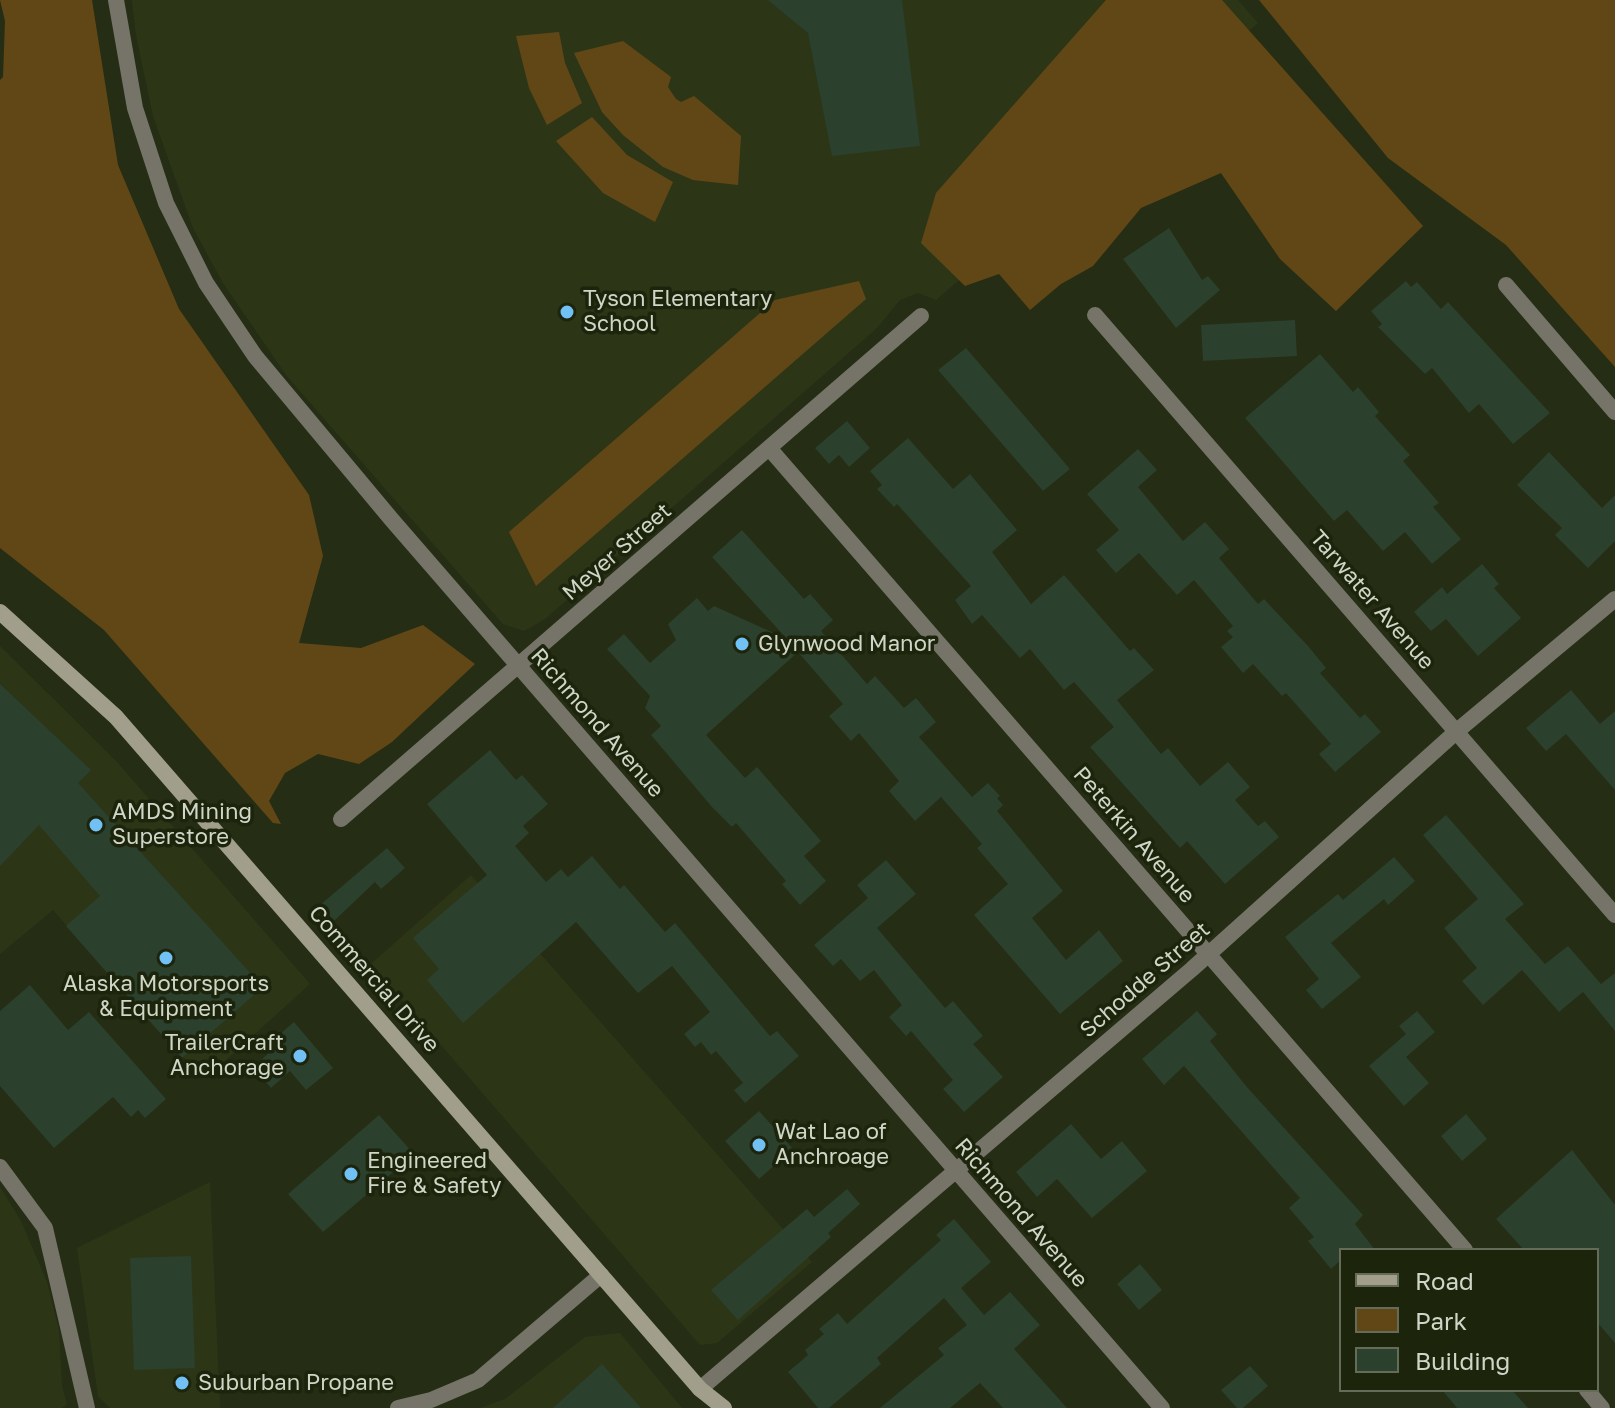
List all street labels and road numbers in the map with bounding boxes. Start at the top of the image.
street label: Meyer Street [557,498,677,606]
street label: Tarwater Avenue [1304,525,1440,675]
street label: Richmond Avenue [525,643,669,803]
street label: Peterkin Avenue [1068,761,1200,909]
street label: Commercial Drive [303,900,445,1058]
street label: Schodde Street [1075,916,1215,1044]
street label: Richmond Avenue [949,1133,1093,1293]

